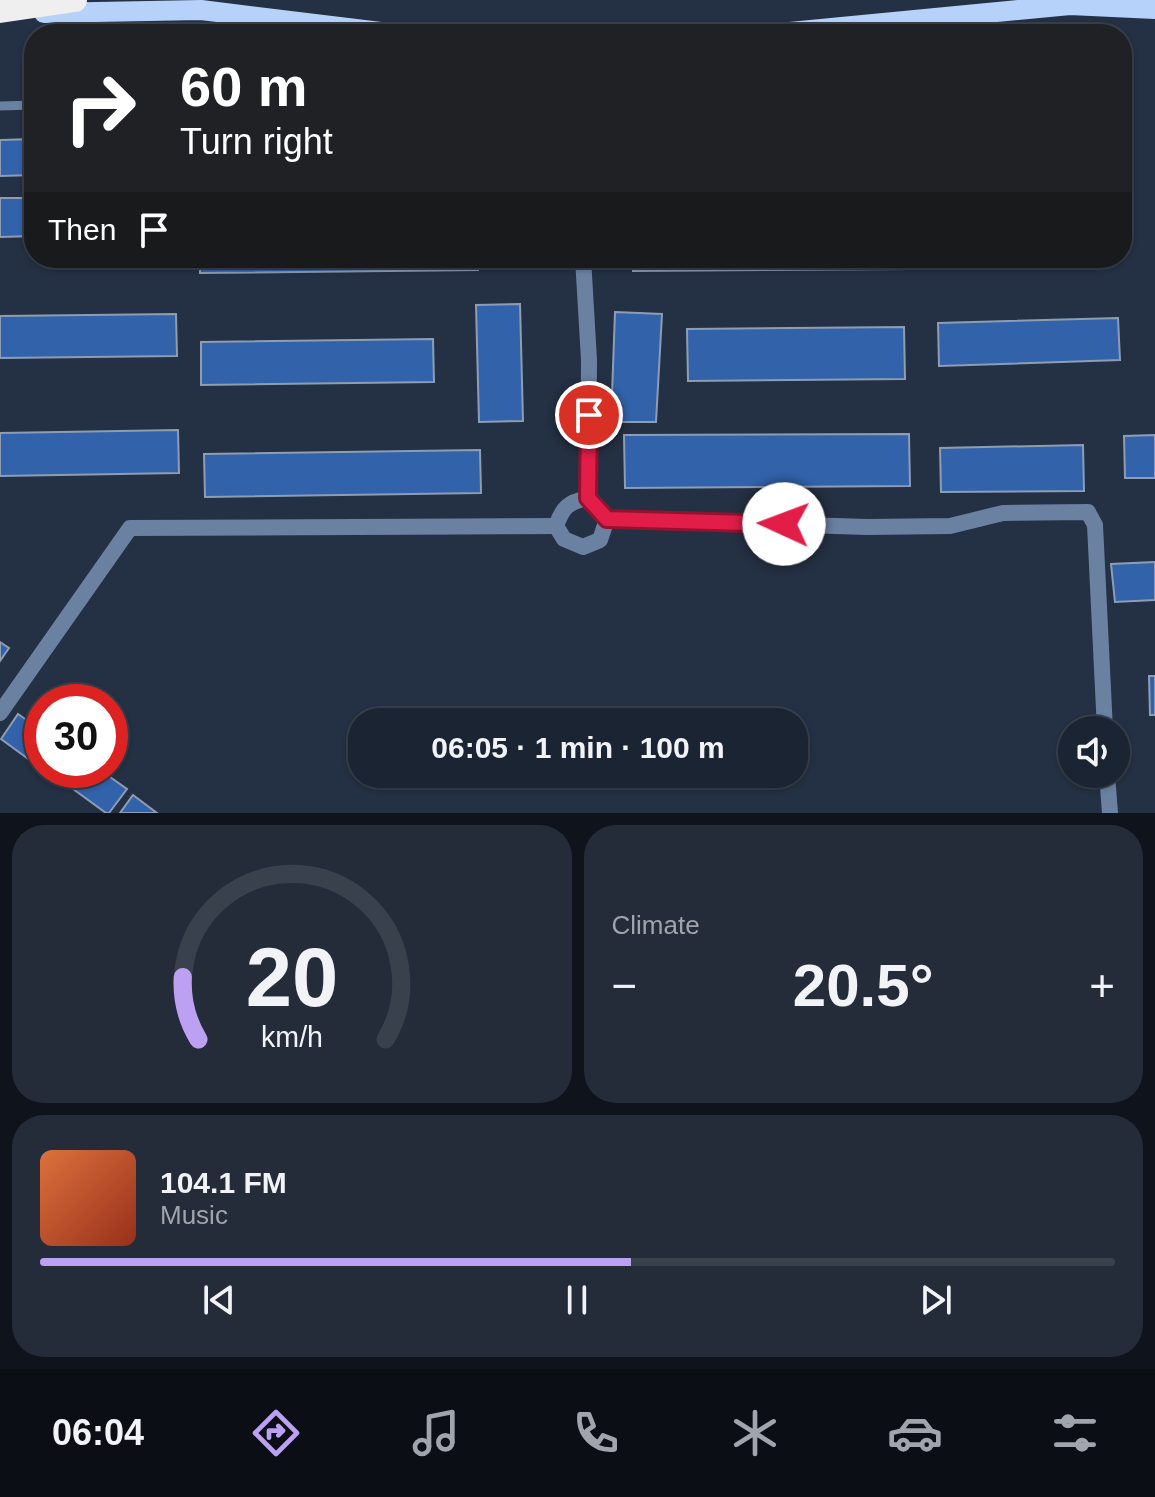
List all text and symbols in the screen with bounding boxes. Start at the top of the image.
text: 60 m [180,55,308,118]
icon: right [48,56,152,160]
text: Turn right [180,121,333,162]
icon: arrive [132,208,176,252]
text: Then [48,213,116,246]
pin [555,381,623,449]
icon: arrive [567,393,611,437]
position arrow [742,482,826,566]
speed limit sign: 30 [24,684,128,788]
map controls [1058,716,1130,788]
button: sound [1058,716,1130,788]
text: 06:05 · 1 min · 100 m [431,731,725,764]
text: Climate [612,910,700,940]
text: 20 [245,931,338,1024]
text: 20.5° [793,952,934,1019]
text: − [612,961,637,1010]
text: + [1089,961,1115,1010]
text: km/h [261,1021,323,1053]
text: 104.1 FM [160,1166,287,1199]
text: Music [160,1200,228,1230]
icon: previous [197,1278,241,1322]
icon: pause [555,1278,599,1322]
icon: next [914,1278,958,1322]
icon: directions [248,1405,304,1461]
icon: music [408,1405,464,1461]
icon: phone [568,1405,624,1461]
icon: climate [727,1405,783,1461]
icon: car [887,1405,943,1461]
icon: filters [1047,1405,1103,1461]
text: 06:04 [52,1412,144,1453]

